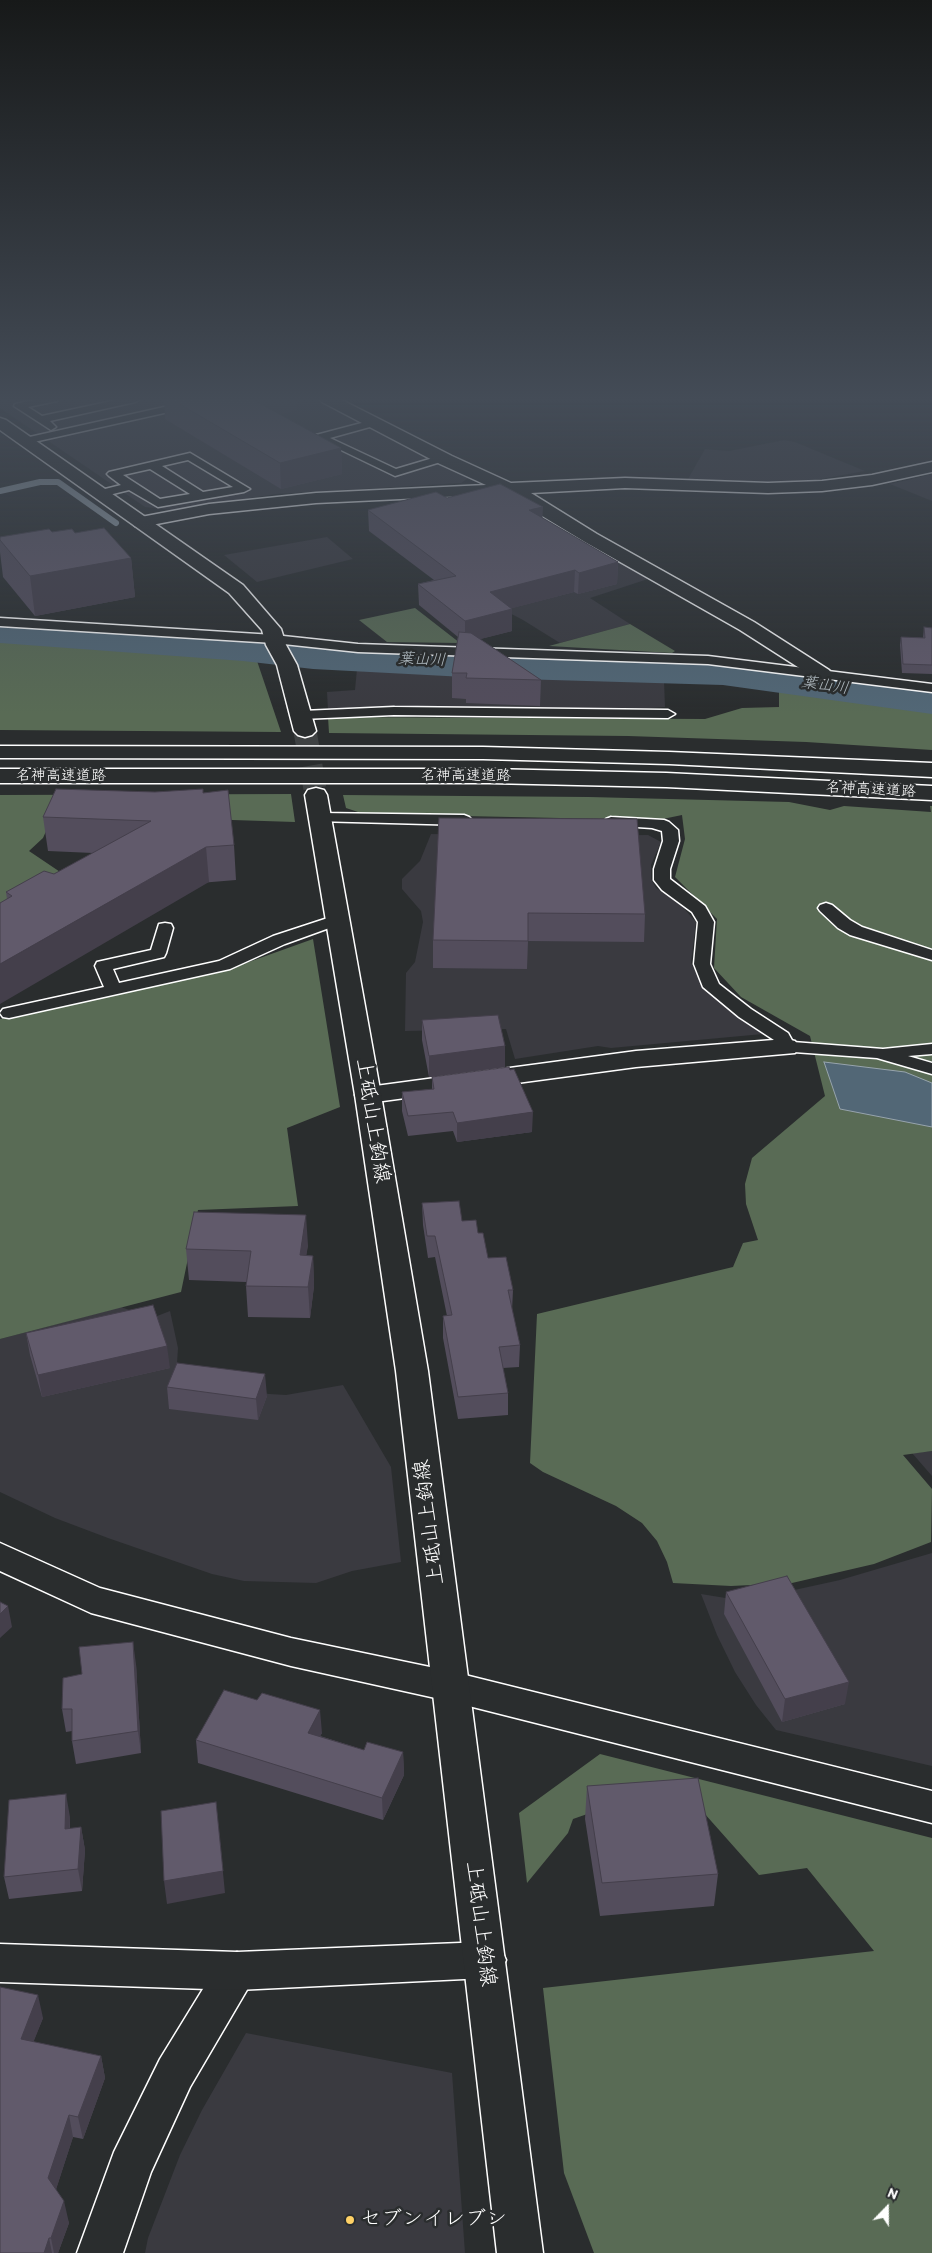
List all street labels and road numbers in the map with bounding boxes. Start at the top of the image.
street label: 名神高速道路 [16,767,106,785]
street label: 名神高速道路 [421,767,511,785]
street label: 名神高速道路 [826,779,916,801]
street label: 上砥山上鈎線 [350,1057,394,1185]
street label: 上砥山上鈎線 [410,1458,450,1586]
street label: 上砥山上鈎線 [460,1860,500,1988]

